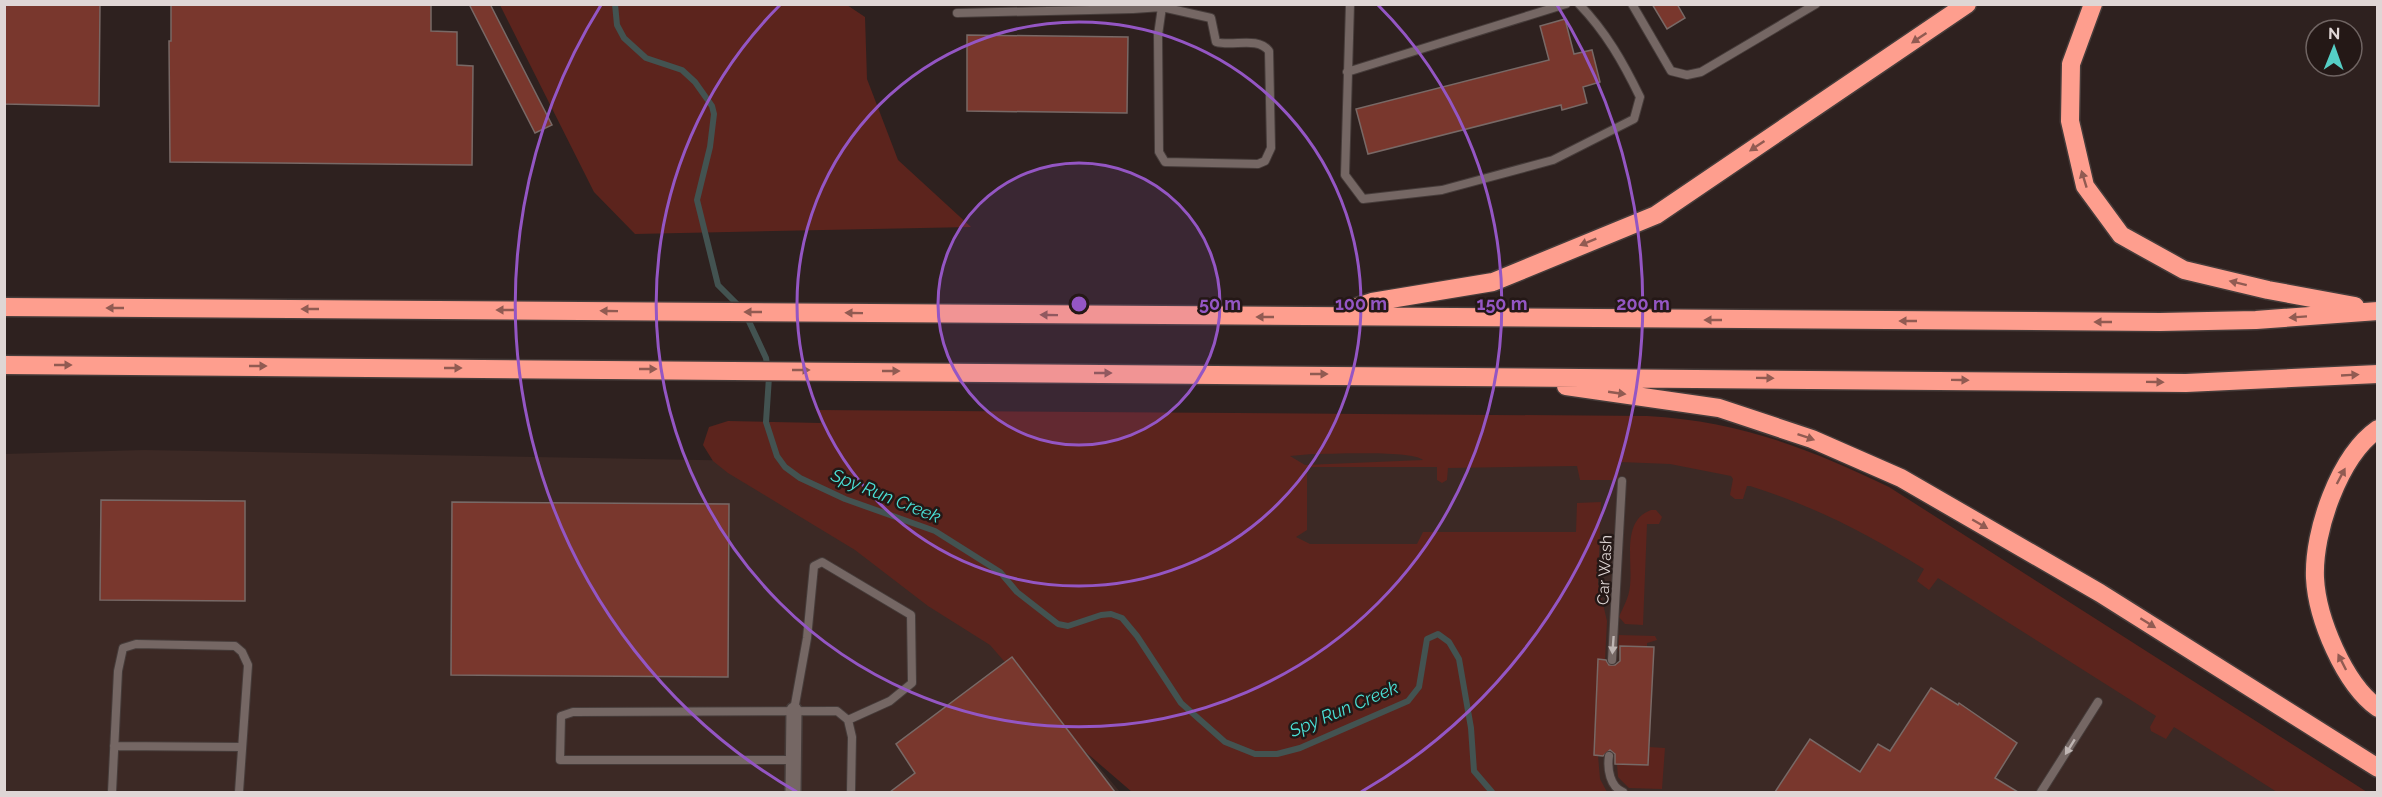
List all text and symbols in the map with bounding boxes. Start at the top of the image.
north arrow [2304,18,2364,78]
text: N [2328,24,2341,43]
one-way arrow [1911,32,1927,43]
one-way arrow [1749,140,1765,152]
one-way arrow [2079,170,2088,188]
one-way arrow [1579,237,1597,247]
one-way arrow [2228,277,2247,287]
text: 50 m [1199,293,1241,314]
text: 100 m [1335,293,1387,314]
text: 150 m [1477,293,1528,314]
text: 200 m [1616,293,1670,314]
centre of rings [1069,294,1089,314]
one-way arrow [105,303,124,313]
one-way arrow [300,304,319,314]
one-way arrow [495,305,514,315]
one-way arrow [600,306,619,316]
one-way arrow [743,307,762,317]
one-way arrow [844,308,863,318]
one-way arrow [1039,310,1058,320]
one-way arrow [1255,312,1274,322]
one-way arrow [2289,312,2308,321]
one-way arrow [1704,315,1723,325]
one-way arrow [1899,316,1918,326]
one-way arrow [2094,317,2113,327]
one-way arrow [53,360,72,370]
one-way arrow [248,362,267,371]
one-way arrow [443,363,462,373]
one-way arrow [638,365,657,374]
one-way arrow [792,365,811,375]
one-way arrow [882,366,901,376]
one-way arrow [1093,368,1112,377]
one-way arrow [1309,369,1328,379]
one-way arrow [2340,371,2359,380]
one-way arrow [1755,374,1774,383]
one-way arrow [1950,375,1969,385]
one-way arrow [2145,377,2164,387]
one-way arrow [1607,389,1626,398]
one-way arrow [1797,432,1815,442]
water label: Spy Run Creek [827,464,944,527]
one-way arrow [2336,468,2346,485]
one-way arrow [1972,519,1989,529]
street label: Car Wash [1593,535,1616,606]
one-way arrow [2140,617,2156,628]
one-way arrow [1609,635,1618,654]
one-way arrow [2337,653,2347,671]
water label: Spy Run Creek [1285,676,1402,741]
one-way arrow [2064,739,2075,755]

